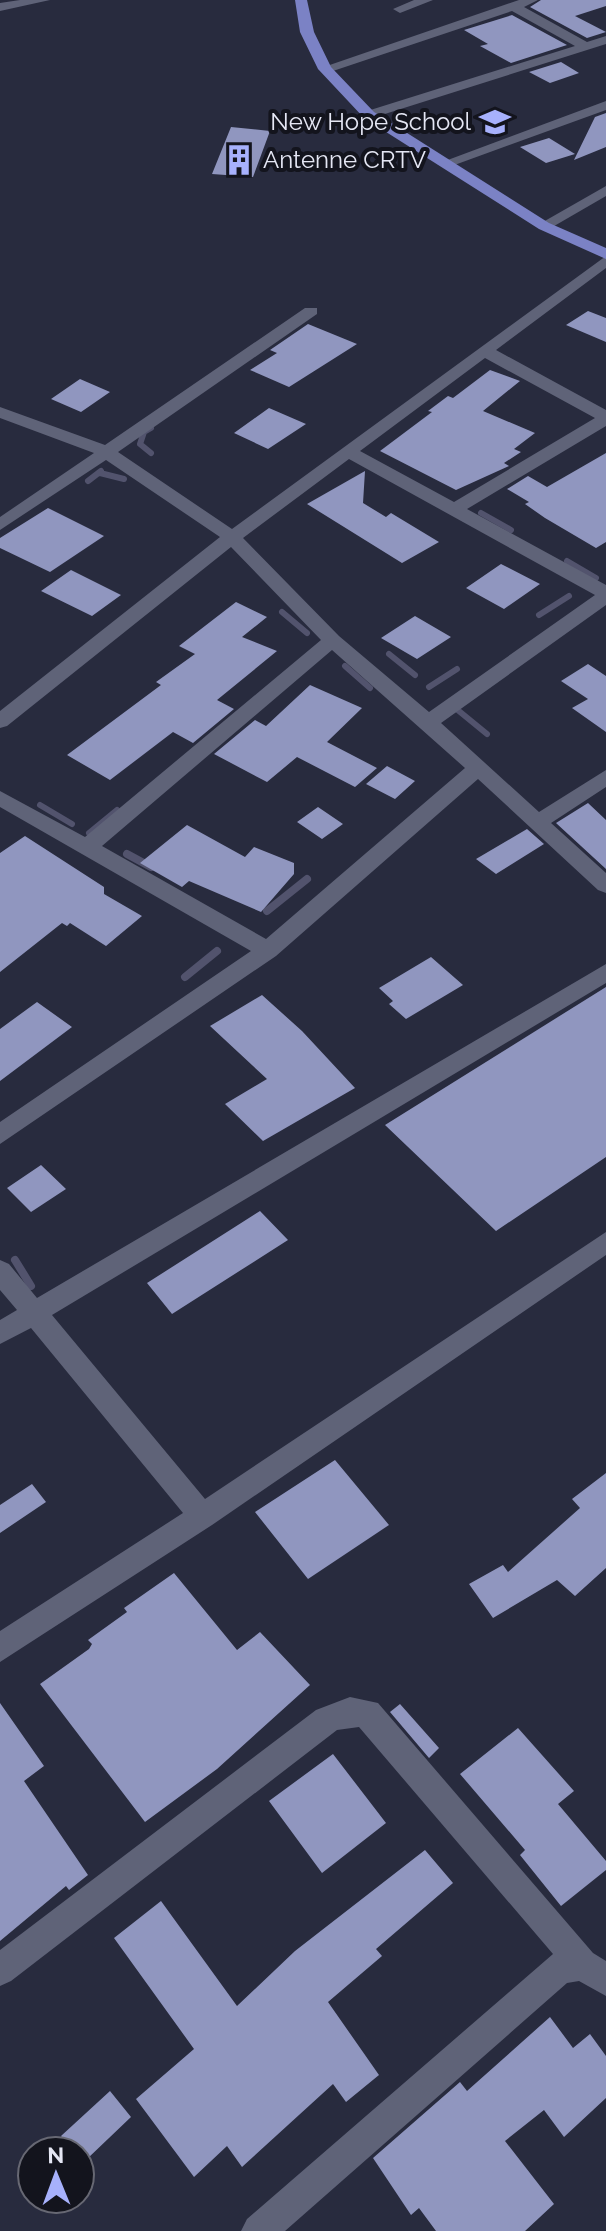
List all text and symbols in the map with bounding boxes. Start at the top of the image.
school or university icon: New Hope School [478,105,512,139]
place label: New Hope School [270,107,471,136]
building icon: Antenne CRTV [222,143,256,177]
place label: Antenne CRTV [263,145,426,174]
north arrow [16,2135,96,2215]
text: N [47,2142,64,2168]

